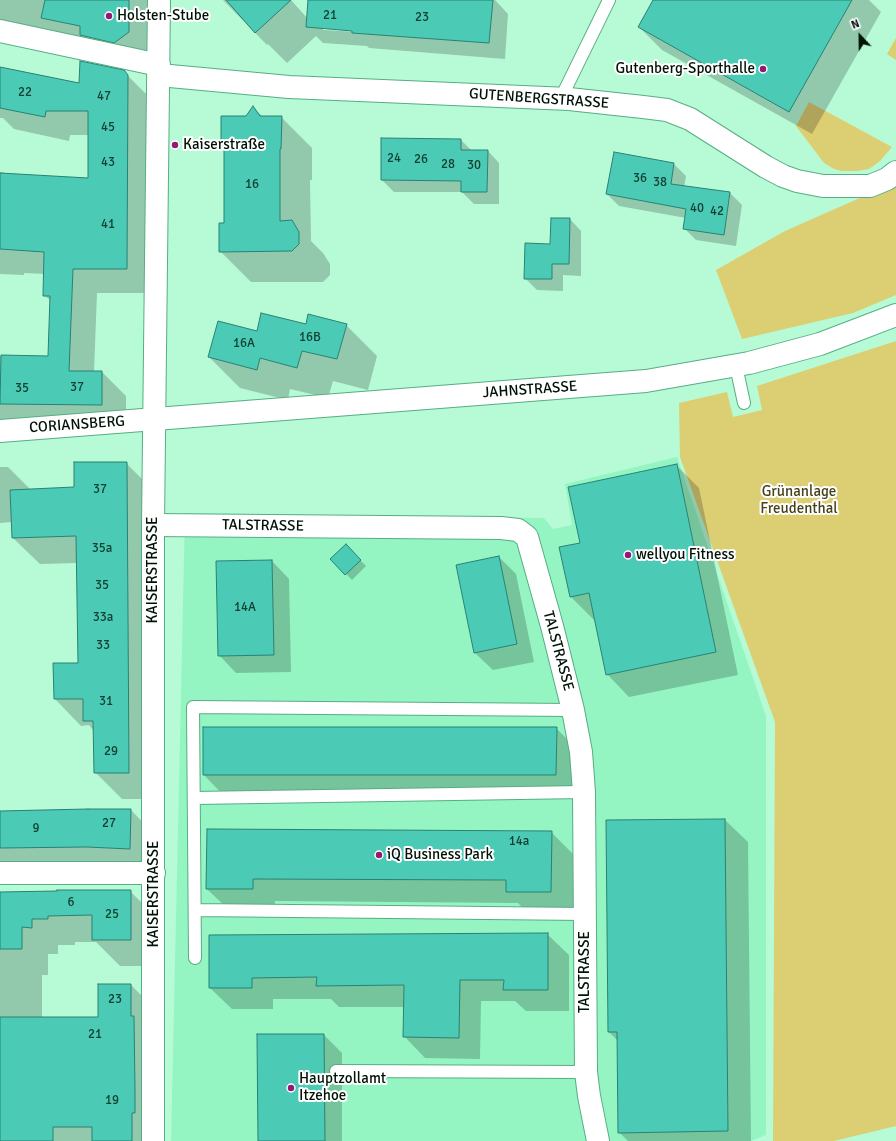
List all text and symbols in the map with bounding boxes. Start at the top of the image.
place label: Holsten-Stube [117,7,209,25]
house number: 21 [323,8,337,24]
house number: 23 [415,10,429,26]
marker: Holsten-Stube [104,11,114,21]
north arrow [840,16,880,56]
text: N [849,17,861,32]
place label: Gutenberg-Sporthalle [615,60,755,78]
marker: Gutenberg-Sporthalle [758,64,768,74]
house number: 22 [18,85,32,101]
street label: GUTENBERGSTRASSE [468,85,610,113]
house number: 47 [97,89,111,105]
house number: 45 [101,120,115,136]
place label: Kaiserstraße [183,136,265,154]
marker: Kaiserstraße [170,140,180,150]
house number: 24 [387,151,401,167]
house number: 26 [414,152,428,168]
house number: 43 [101,155,115,171]
house number: 28 [441,157,455,173]
house number: 30 [467,158,481,174]
house number: 36 [633,171,647,187]
house number: 38 [653,175,667,191]
house number: 16 [245,177,259,193]
house number: 40 [690,201,704,217]
house number: 42 [710,204,724,220]
house number: 41 [101,217,115,233]
house number: 16B [299,330,321,346]
house number: 16A [233,336,255,352]
street label: JAHNSTRASSE [482,378,578,402]
house number: 37 [70,380,84,396]
house number: 35 [15,381,29,397]
street label: CORIANSBERG [29,413,125,437]
house number: 37 [93,482,107,498]
park label: Grünanlage Freudenthal [760,483,838,518]
street label: TALSTRASSE [222,516,304,536]
street label: KAISERSTRASSE [144,517,162,623]
house number: 35a [92,541,112,557]
place label: wellyou Fitness [636,546,735,564]
marker: wellyou Fitness [623,550,633,560]
house number: 35 [95,578,109,594]
house number: 14A [234,600,256,616]
street label: TALSTRASSE [539,609,577,693]
house number: 33a [93,610,113,626]
house number: 33 [96,638,110,654]
house number: 31 [99,694,113,710]
house number: 29 [104,744,118,760]
house number: 27 [102,816,116,832]
house number: 9 [32,821,40,837]
house number: 14a [509,834,529,850]
street label: KAISERSTRASSE [145,841,163,947]
place label: iQ Business Park [387,846,493,864]
marker: iQ Business Park [374,850,384,860]
house number: 6 [67,895,75,911]
house number: 25 [105,907,119,923]
street label: TALSTRASSE [576,931,594,1013]
house number: 23 [108,992,122,1008]
house number: 21 [88,1027,102,1043]
place label: Hauptzollamt Itzehoe [299,1070,386,1105]
marker: Hauptzollamt Itzehoe [286,1083,296,1093]
house number: 19 [105,1093,119,1109]

